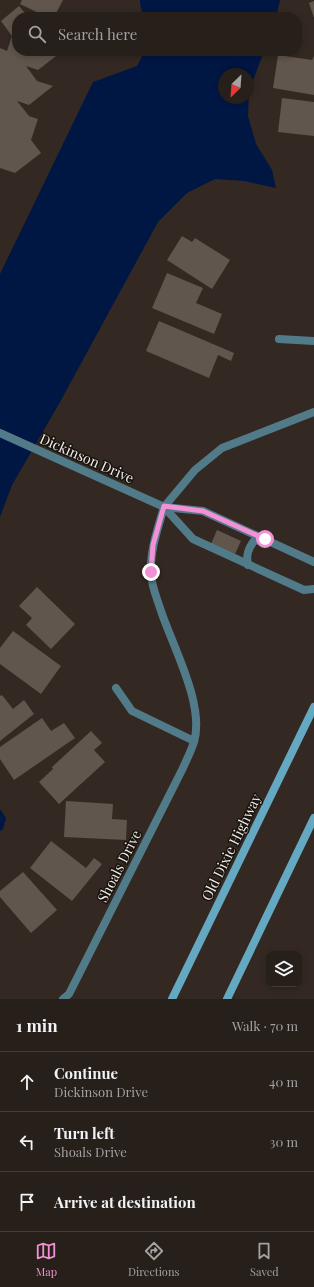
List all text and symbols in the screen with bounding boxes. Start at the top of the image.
search box [12,12,302,56]
icon: search [26,23,48,45]
text: Search here [58,24,137,44]
north arrow [218,68,254,104]
street label: Dickinson Drive [37,429,137,487]
route start [256,530,274,548]
route end [142,563,160,581]
street label: Old Dixie Highway [197,790,265,904]
street label: Shoals Drive [93,827,145,905]
map controls [266,951,302,987]
button: layers [266,951,302,987]
text: 1 min [16,1014,58,1036]
text: Walk · 70 m [232,1017,298,1034]
text: Continue [54,1063,118,1083]
icon: ahead [16,1071,38,1093]
text: 40 m [269,1073,298,1090]
text: Dickinson Drive [54,1083,148,1100]
text: Turn left [54,1123,115,1143]
icon: left [16,1131,38,1153]
text: 30 m [270,1133,298,1150]
text: Shoals Drive [54,1143,127,1160]
icon: arrive [16,1191,38,1213]
text: Arrive at destination [54,1192,196,1212]
tab: Map [35,1240,57,1279]
tab: Directions [128,1240,179,1279]
tab: Saved [250,1240,279,1279]

